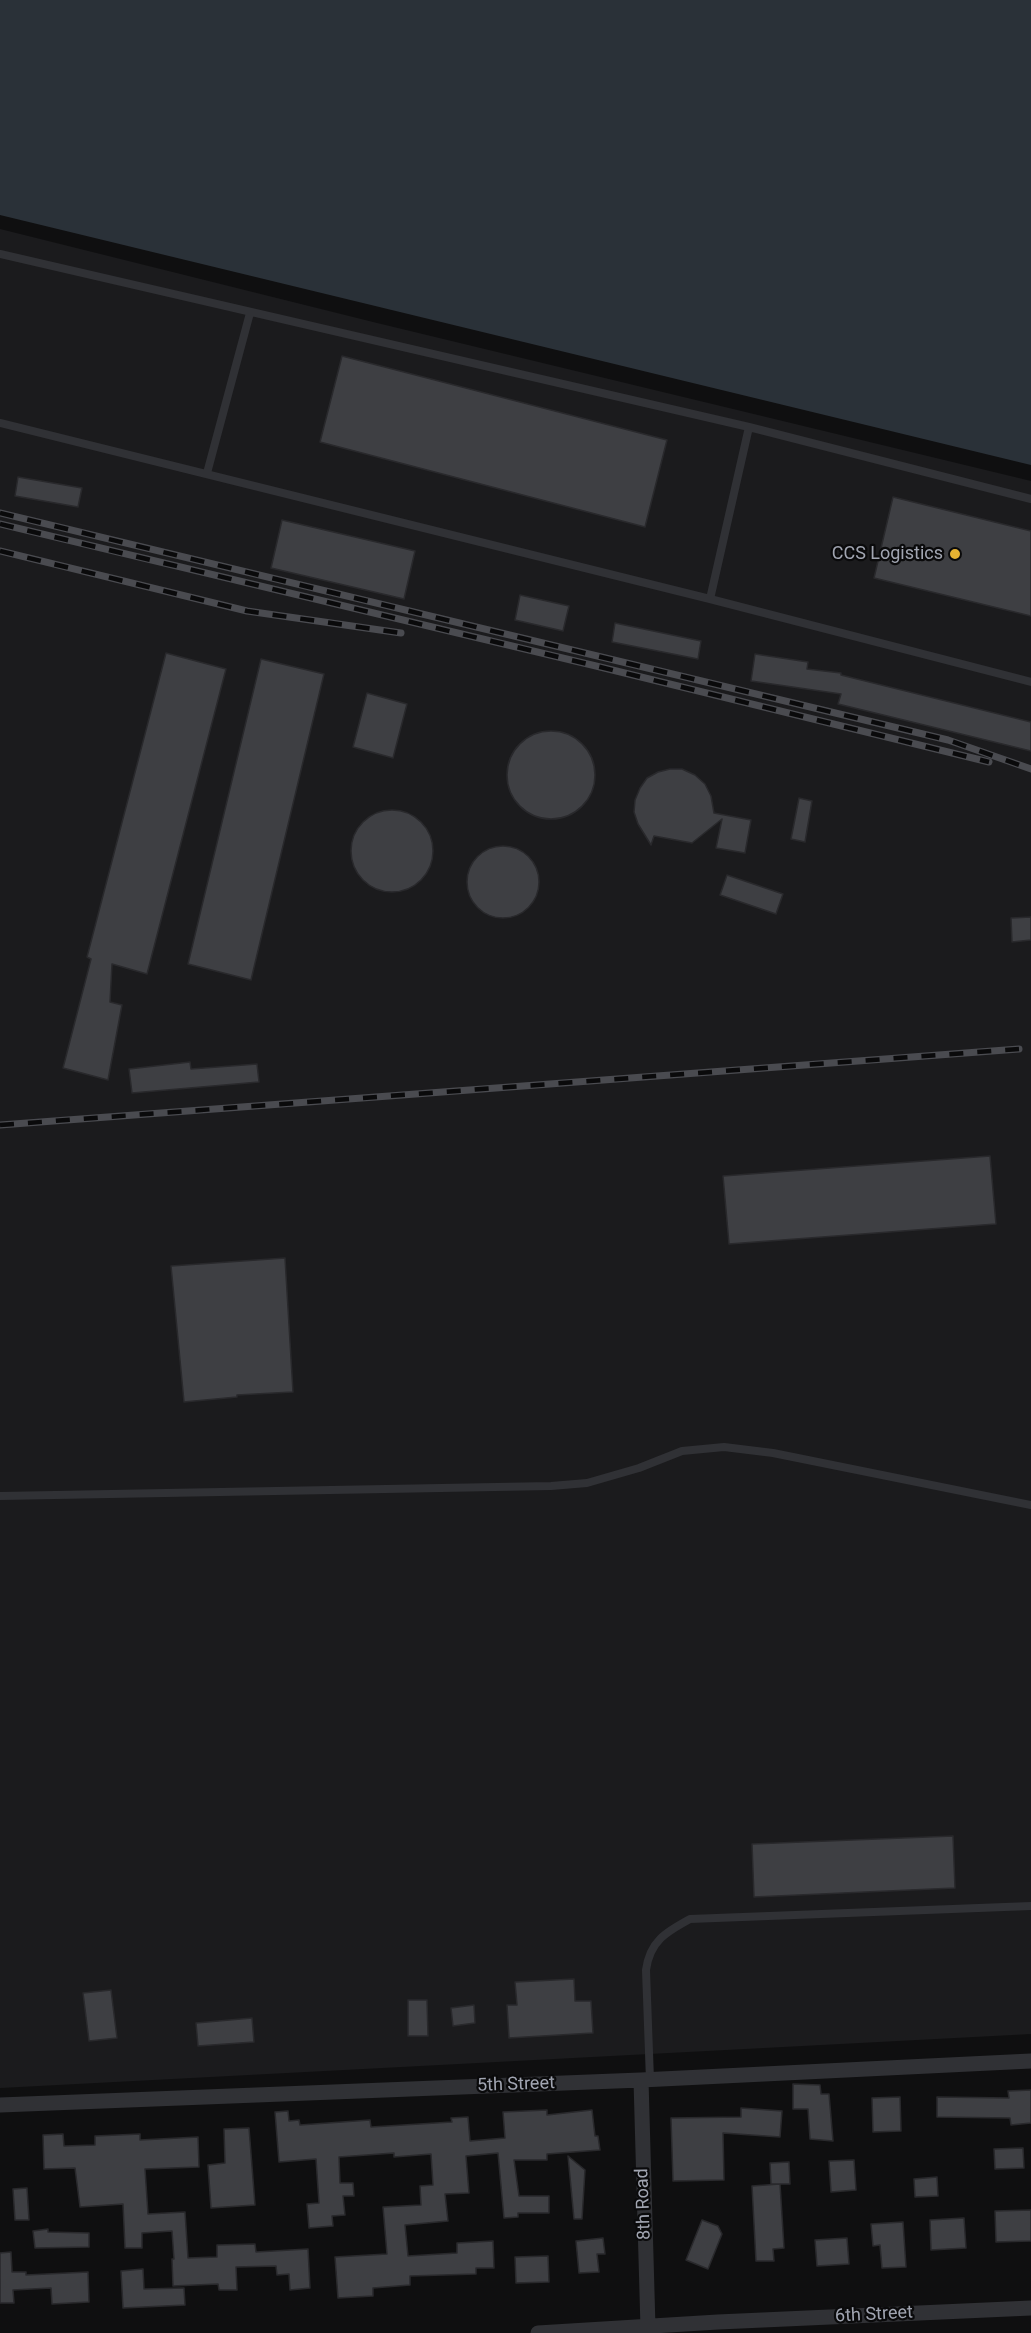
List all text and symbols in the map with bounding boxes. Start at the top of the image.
place label: CCS Logistics [832,543,943,565]
marker: CCS Logistics [948,547,962,561]
street label: 5th Street [477,2073,555,2097]
street label: 8th Road [632,2168,656,2240]
street label: 6th Street [835,2302,913,2328]

